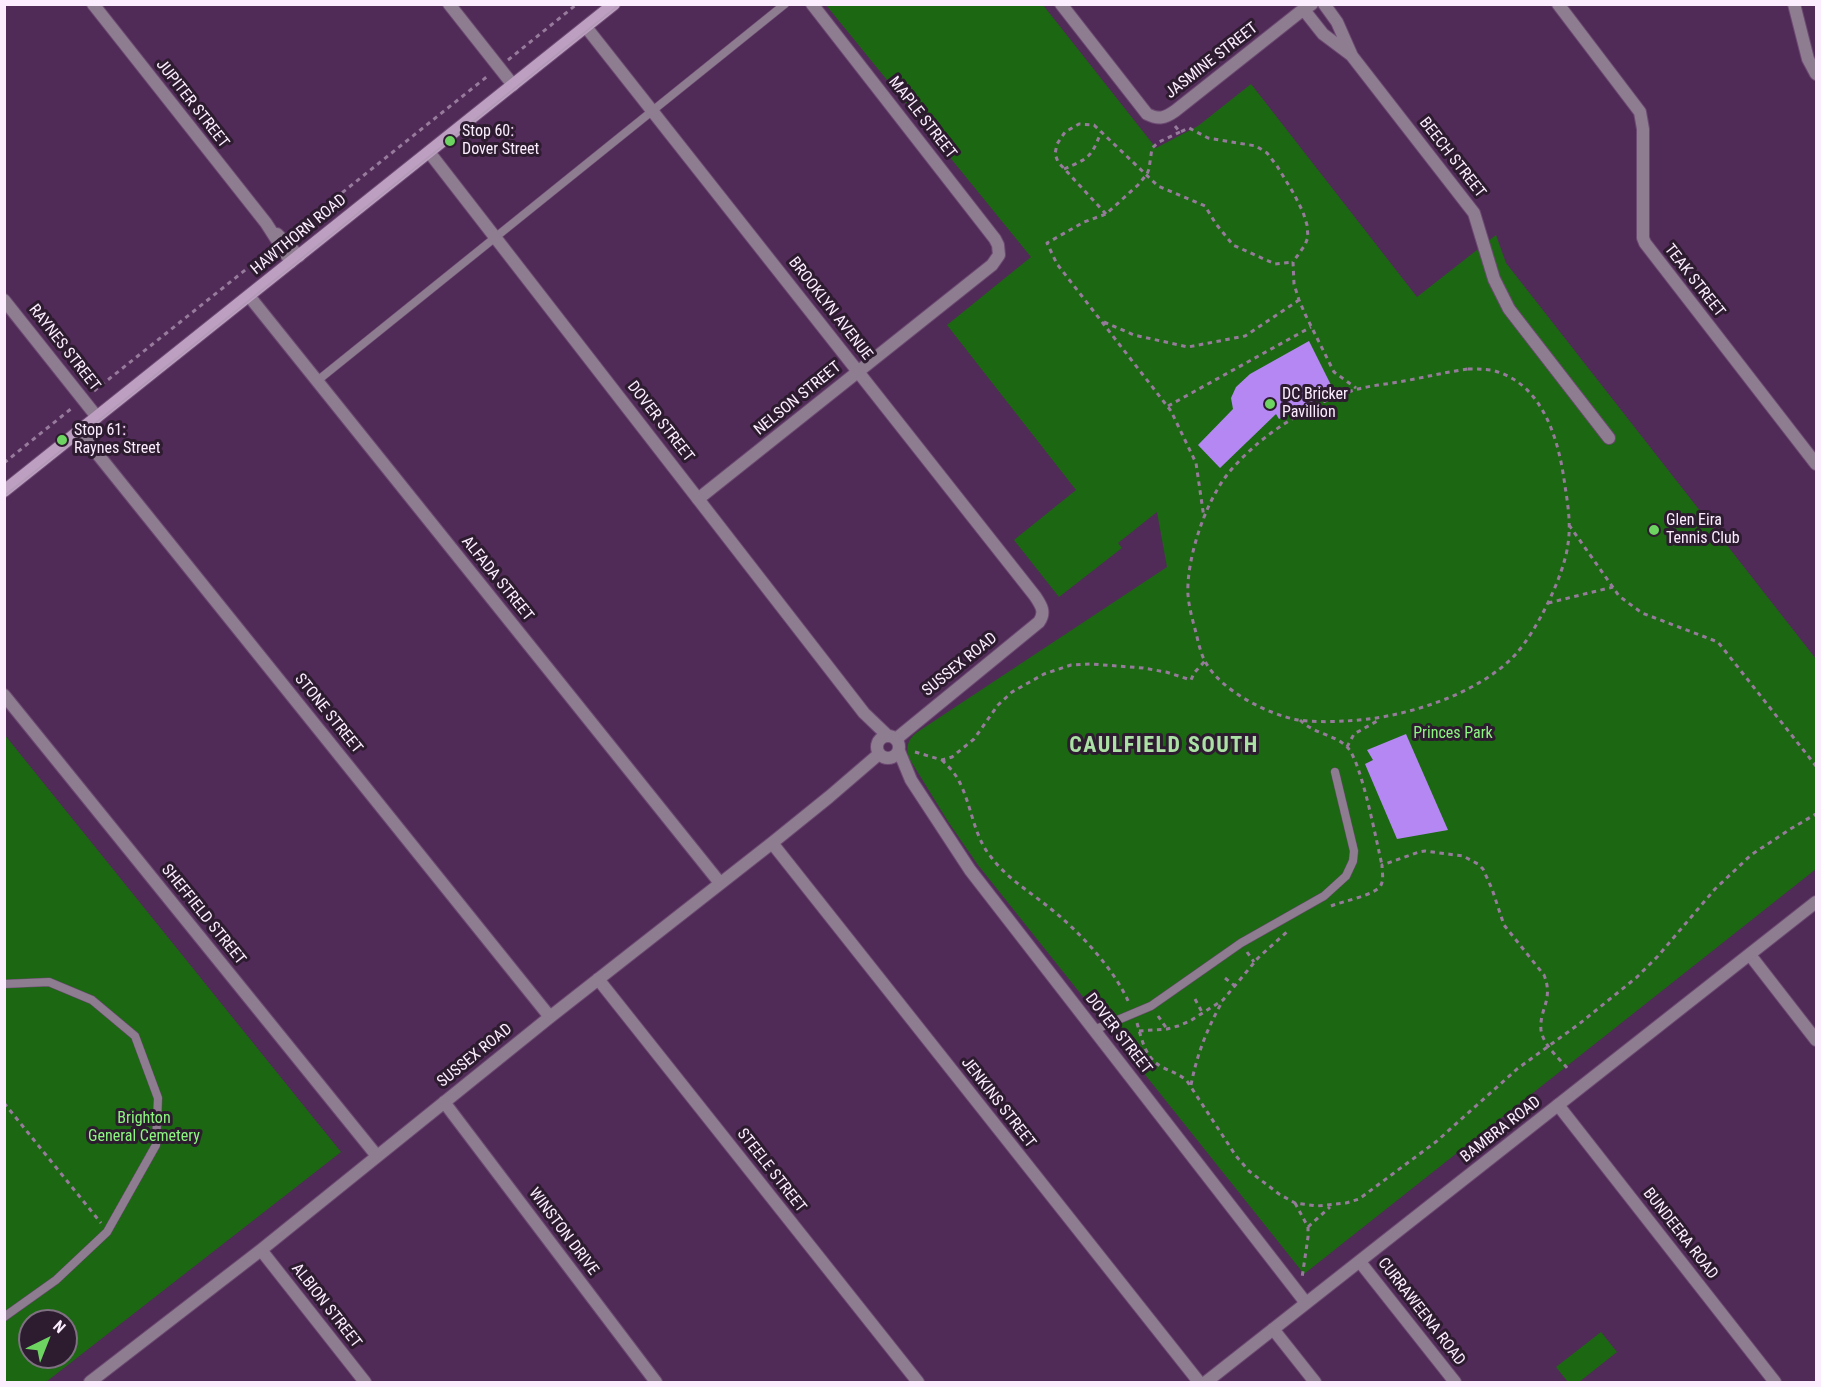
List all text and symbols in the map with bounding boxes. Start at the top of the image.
street label: JASMINE STREET [1162,19,1262,103]
street label: JUPITER STREET [151,56,233,152]
street label: MAPLE STREET [884,73,960,163]
street label: BEECH STREET [1415,114,1489,202]
place label: Stop 60: Dover Street [462,122,539,160]
marker: Stop 60: Dover Street [443,134,457,148]
street label: HAWTHORN ROAD [247,191,351,279]
street label: TEAK STREET [1660,241,1728,321]
street label: BROOKLYN AVENUE [784,254,876,364]
street label: RAYNES STREET [24,301,104,395]
street label: NELSON STREET [751,358,845,440]
street label: DOVER STREET [623,378,697,466]
place label: DC Bricker Pavillion [1282,385,1348,423]
marker: DC Bricker Pavillion [1263,397,1277,411]
place label: Stop 61: Raynes Street [74,421,160,459]
marker: Stop 61: Raynes Street [55,433,69,447]
place label: Glen Eira Tennis Club [1666,511,1740,549]
marker: Glen Eira Tennis Club [1647,523,1661,537]
street label: ALFADA STREET [457,533,537,625]
street label: SUSSEX ROAD [919,629,1001,701]
street label: STONE STREET [290,670,366,758]
park label: Princes Park [1413,724,1493,744]
district label: CAULFIELD SOUTH [1069,733,1259,759]
street label: SHEFFIELD STREET [157,861,249,969]
street label: DOVER STREET [1081,990,1155,1078]
street label: SUSSEX ROAD [434,1020,516,1092]
street label: JENKINS STREET [957,1054,1039,1152]
street label: BAMBRA ROAD [1457,1093,1545,1167]
park label: Brighton General Cemetery [88,1109,200,1147]
street label: STEELE STREET [732,1125,810,1217]
street label: WINSTON DRIVE [524,1185,602,1279]
street label: BUNDEERA ROAD [1638,1185,1722,1283]
street label: CURRAWEENA ROAD [1373,1254,1469,1370]
street label: ALBION STREET [287,1260,365,1352]
north arrow [18,1309,78,1369]
text: N [49,1317,69,1337]

